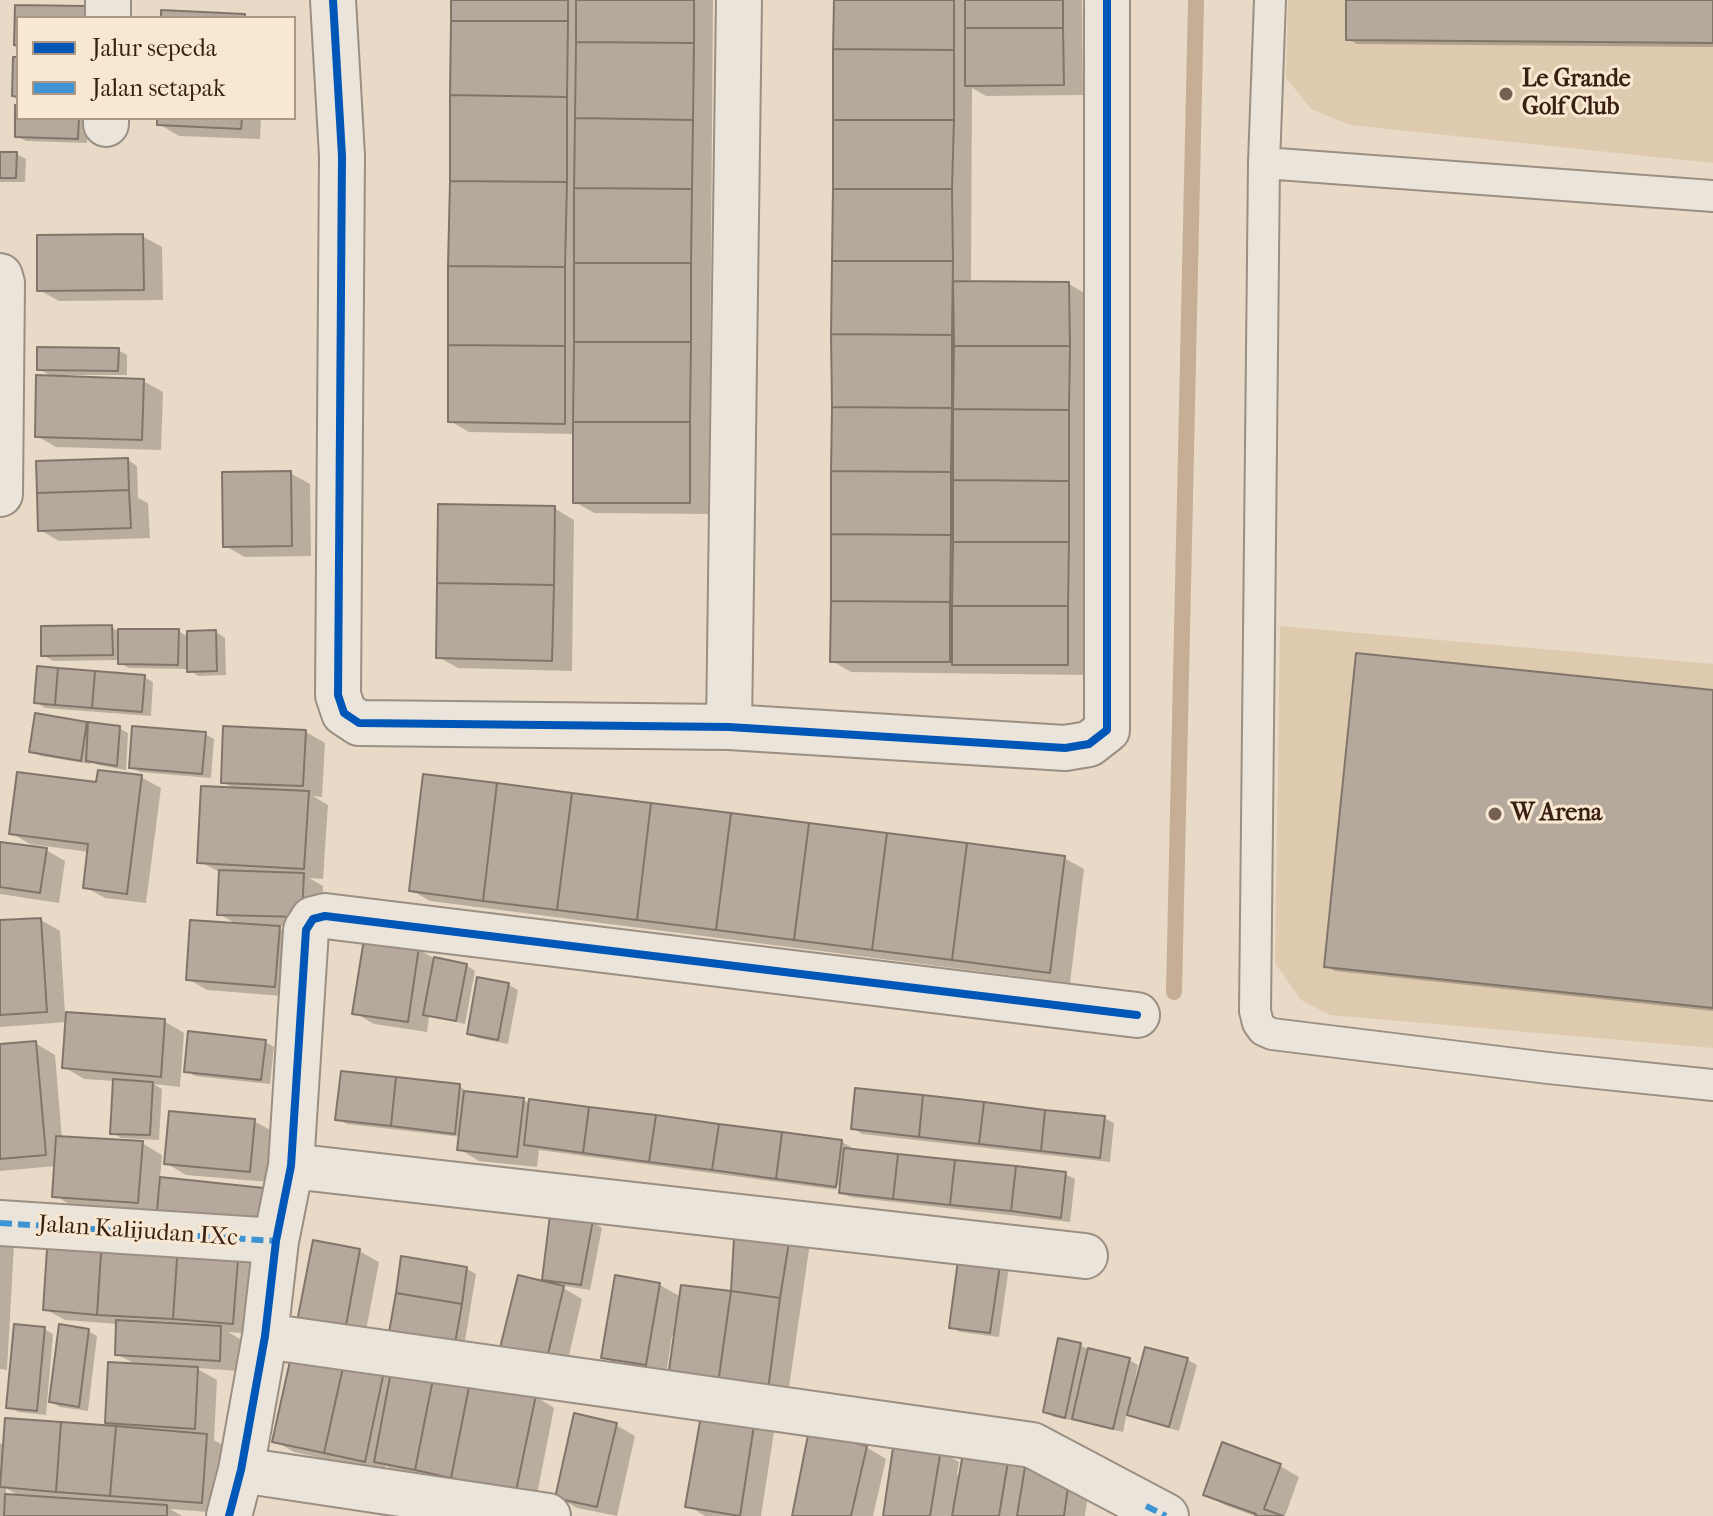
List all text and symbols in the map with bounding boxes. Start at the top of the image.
legend [16,16,296,120]
text: Jalur sepeda [92,34,217,62]
place label: Le Grande Golf Club [1522,66,1631,122]
text: Jalan setapak [92,74,225,102]
marker: Le Grande Golf Club [1497,85,1515,103]
place label: W Arena [1511,800,1602,828]
marker: W Arena [1486,805,1504,823]
street label: Jalan Kalijudan IXc [37,1211,239,1253]

